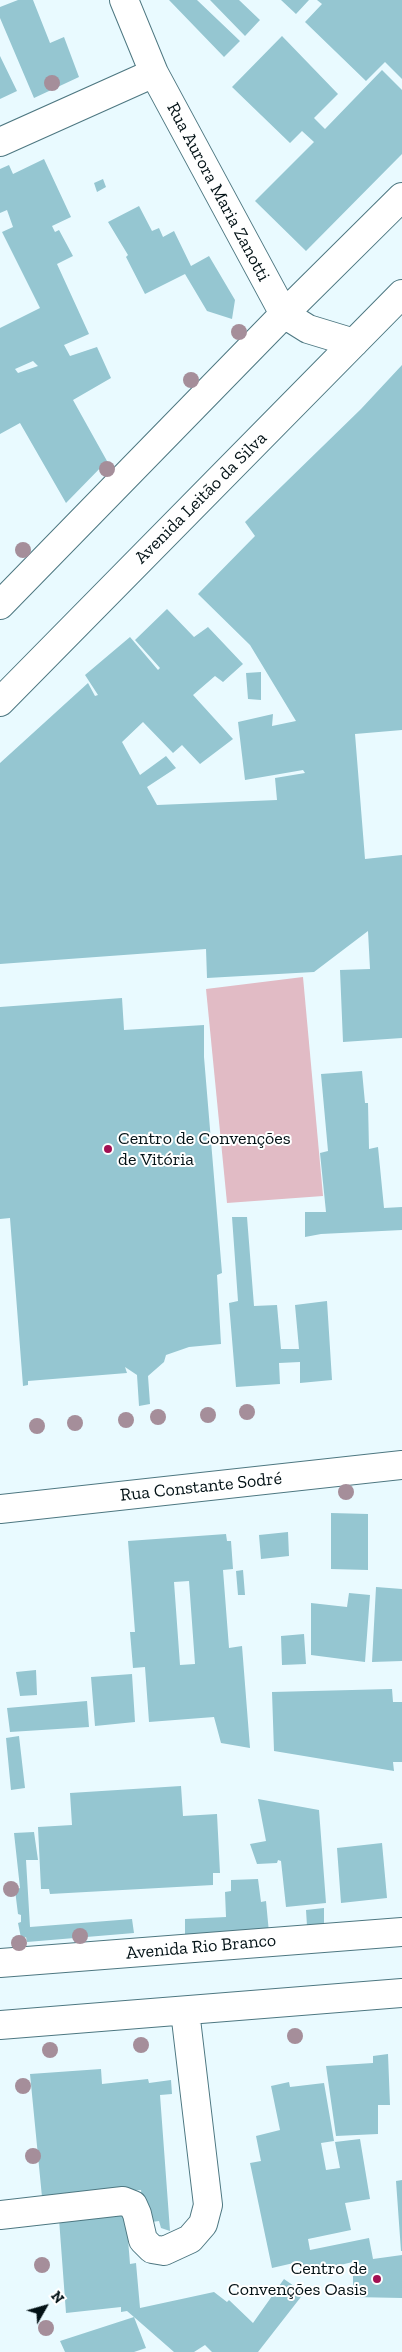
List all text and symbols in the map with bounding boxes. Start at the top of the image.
street label: Rua Aurora Maria Zanotti [162,99,274,285]
street label: Avenida Leitão da Silva [130,427,272,569]
place label: Centro de Convenções de Vitória [118,1128,291,1170]
marker: Centro de Convenções de Vitória [102,1143,114,1155]
street label: Rua Constante Sodré [119,1468,283,1506]
street label: Avenida Rio Branco [125,1930,277,1964]
place label: Centro de Convenções Oasis [228,2258,367,2300]
marker: Centro de Convenções Oasis [371,2273,383,2285]
north arrow [20,2282,70,2332]
text: N [47,2288,67,2307]

